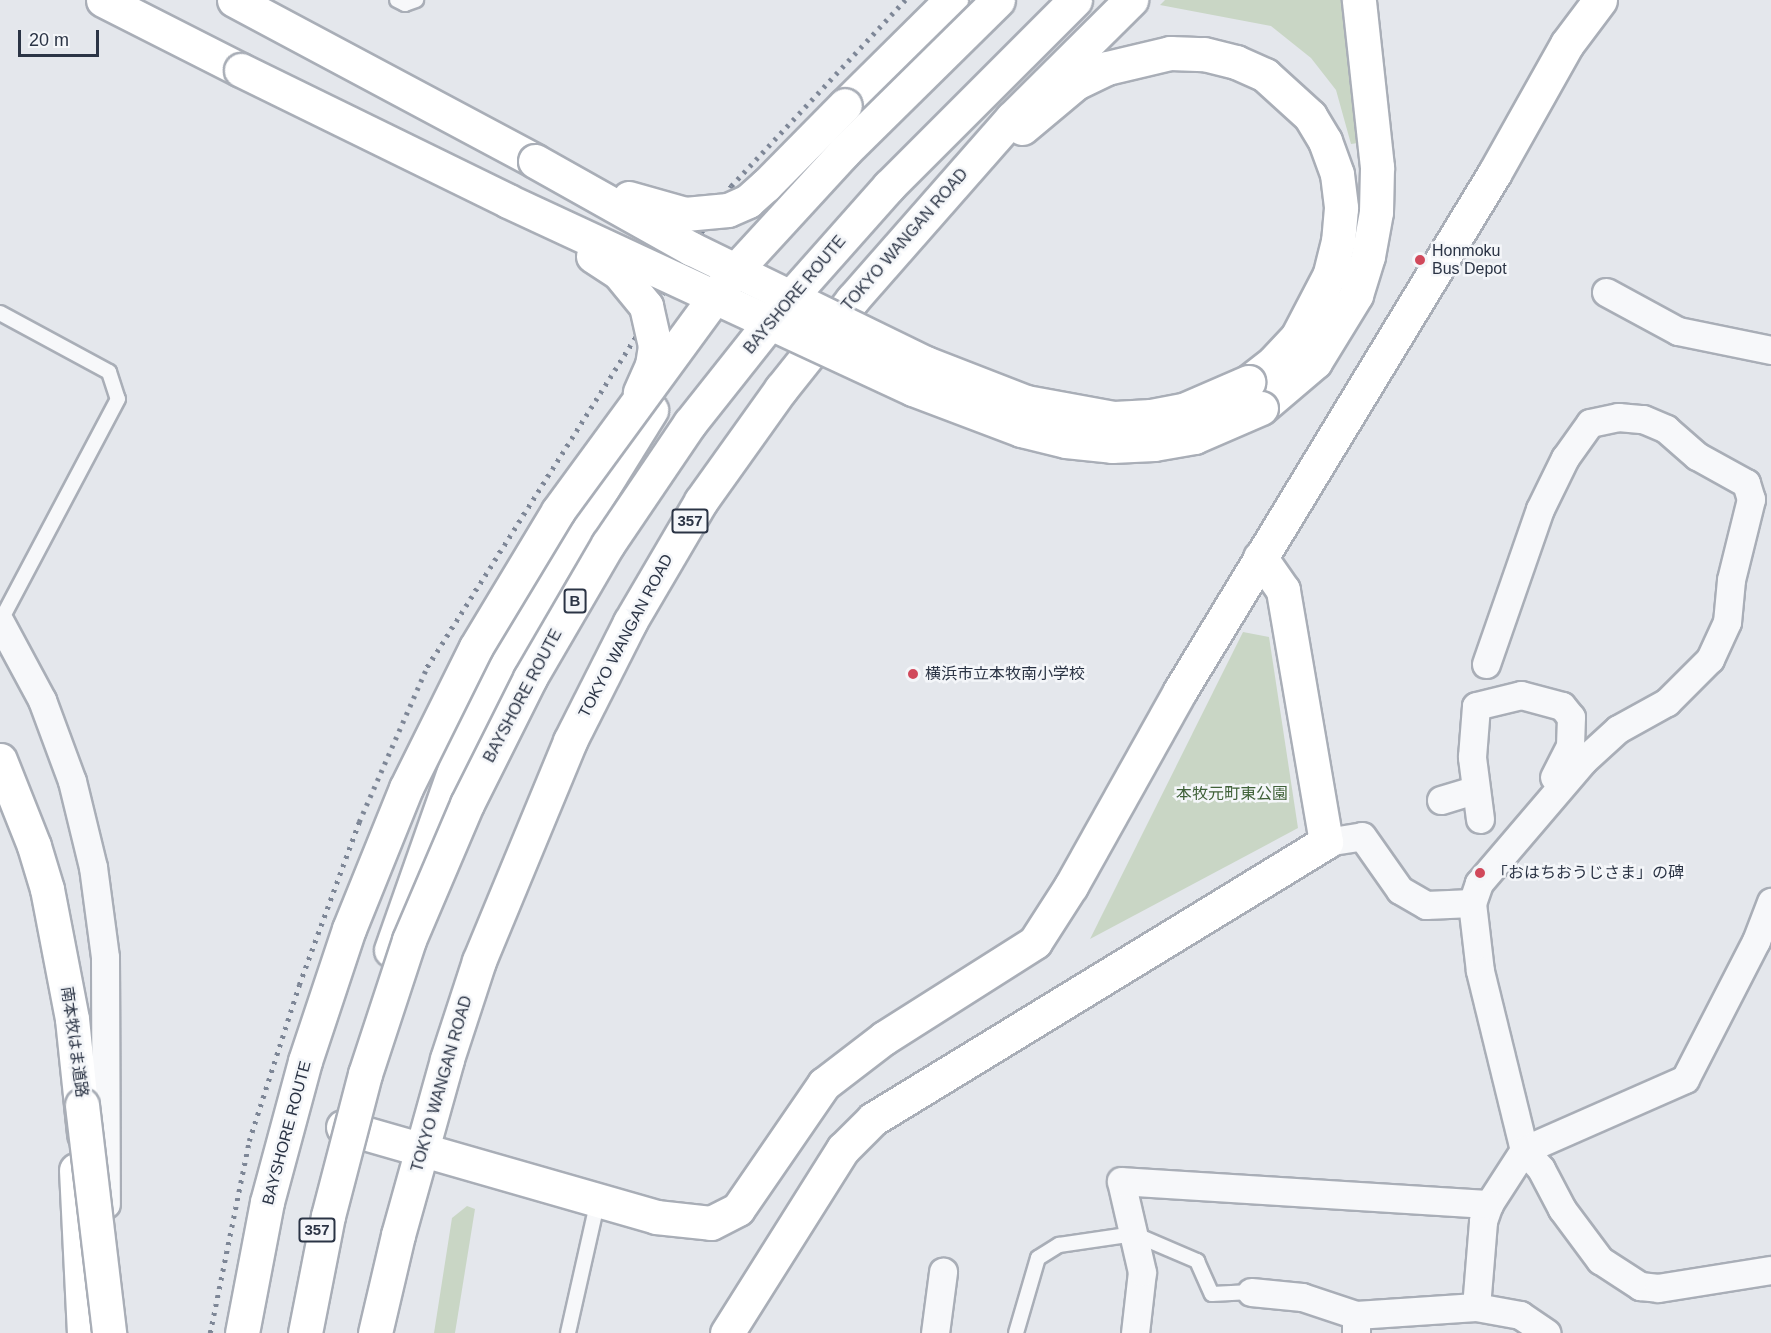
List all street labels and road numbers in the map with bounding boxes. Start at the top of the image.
street label: TOKYO WANGAN ROAD [838,165,972,315]
street label: BAYSHORE ROUTE [740,232,850,358]
road number: 357 [670,509,710,533]
street label: TOKYO WANGAN ROAD [575,551,677,721]
road number: B [563,589,587,613]
street label: BAYSHORE ROUTE [480,626,566,766]
street label: 南本牧はま道路 [57,985,91,1099]
street label: TOKYO WANGAN ROAD [408,994,476,1174]
street label: BAYSHORE ROUTE [259,1059,315,1207]
road number: 357 [298,1218,336,1242]

